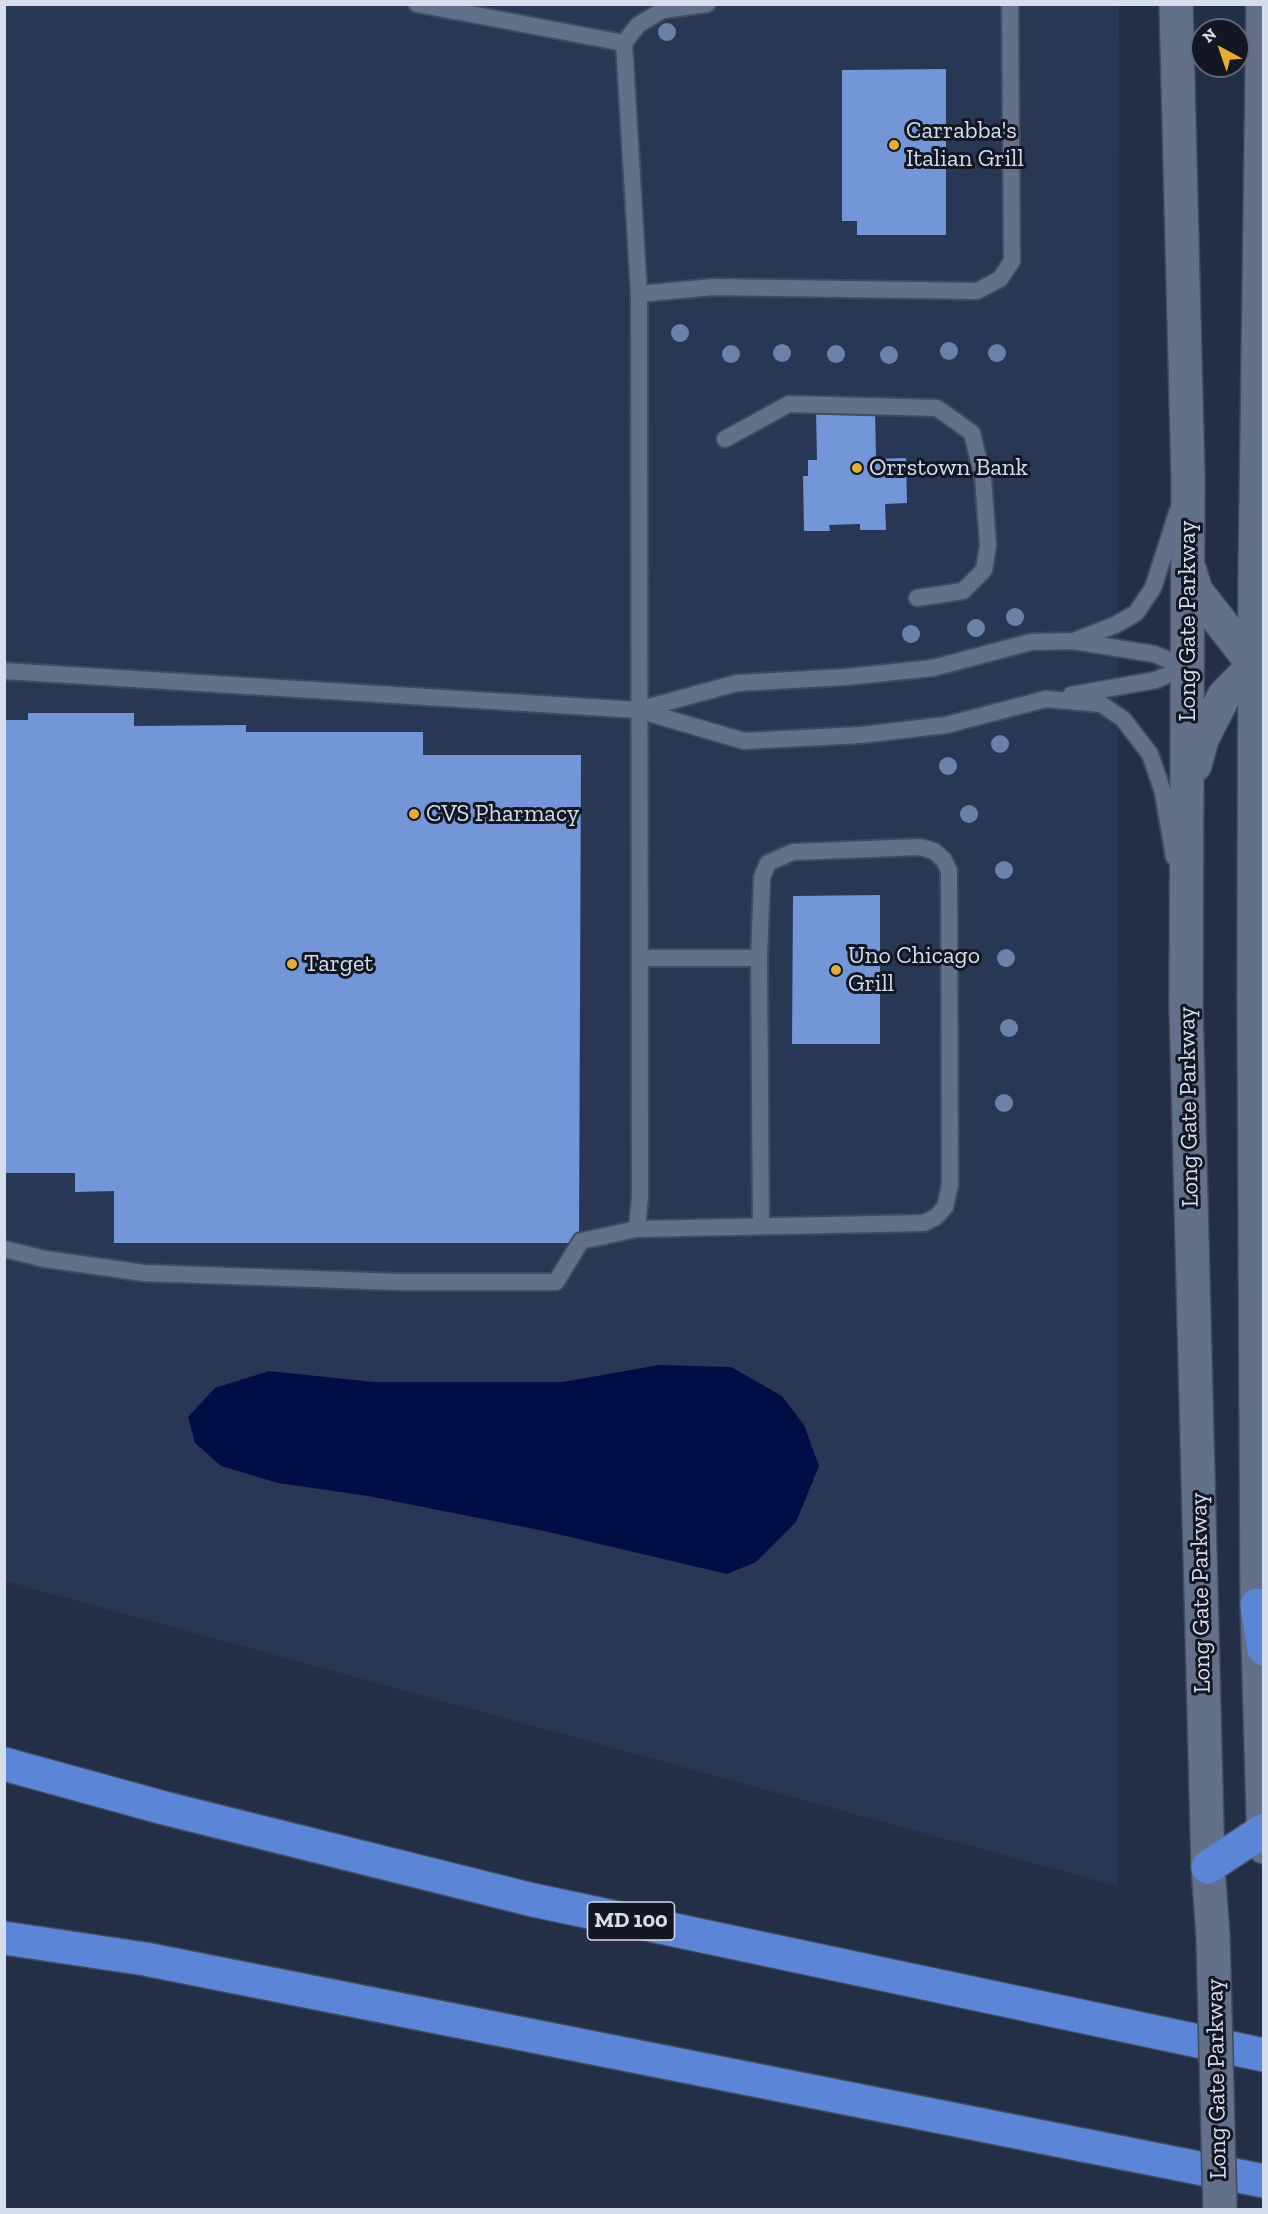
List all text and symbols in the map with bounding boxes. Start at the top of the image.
north arrow [1190,18,1250,78]
text: N [1199,24,1220,47]
place label: Carrabba's Italian Grill [906,117,1024,173]
marker: Carrabba's Italian Grill [887,138,901,152]
place label: Orrstown Bank [869,454,1028,482]
marker: Orrstown Bank [850,461,864,475]
street label: Long Gate Parkway [1174,521,1202,721]
place label: CVS Pharmacy [426,800,579,828]
marker: CVS Pharmacy [407,807,421,821]
place label: Uno Chicago Grill [848,942,980,998]
place label: Target [304,950,373,978]
marker: Target [285,957,299,971]
marker: Uno Chicago Grill [829,963,843,977]
street label: Long Gate Parkway [1173,1006,1205,1208]
street label: Long Gate Parkway [1185,1492,1217,1694]
road number: MD 100 [588,1902,674,1940]
street label: Long Gate Parkway [1201,1978,1233,2180]

